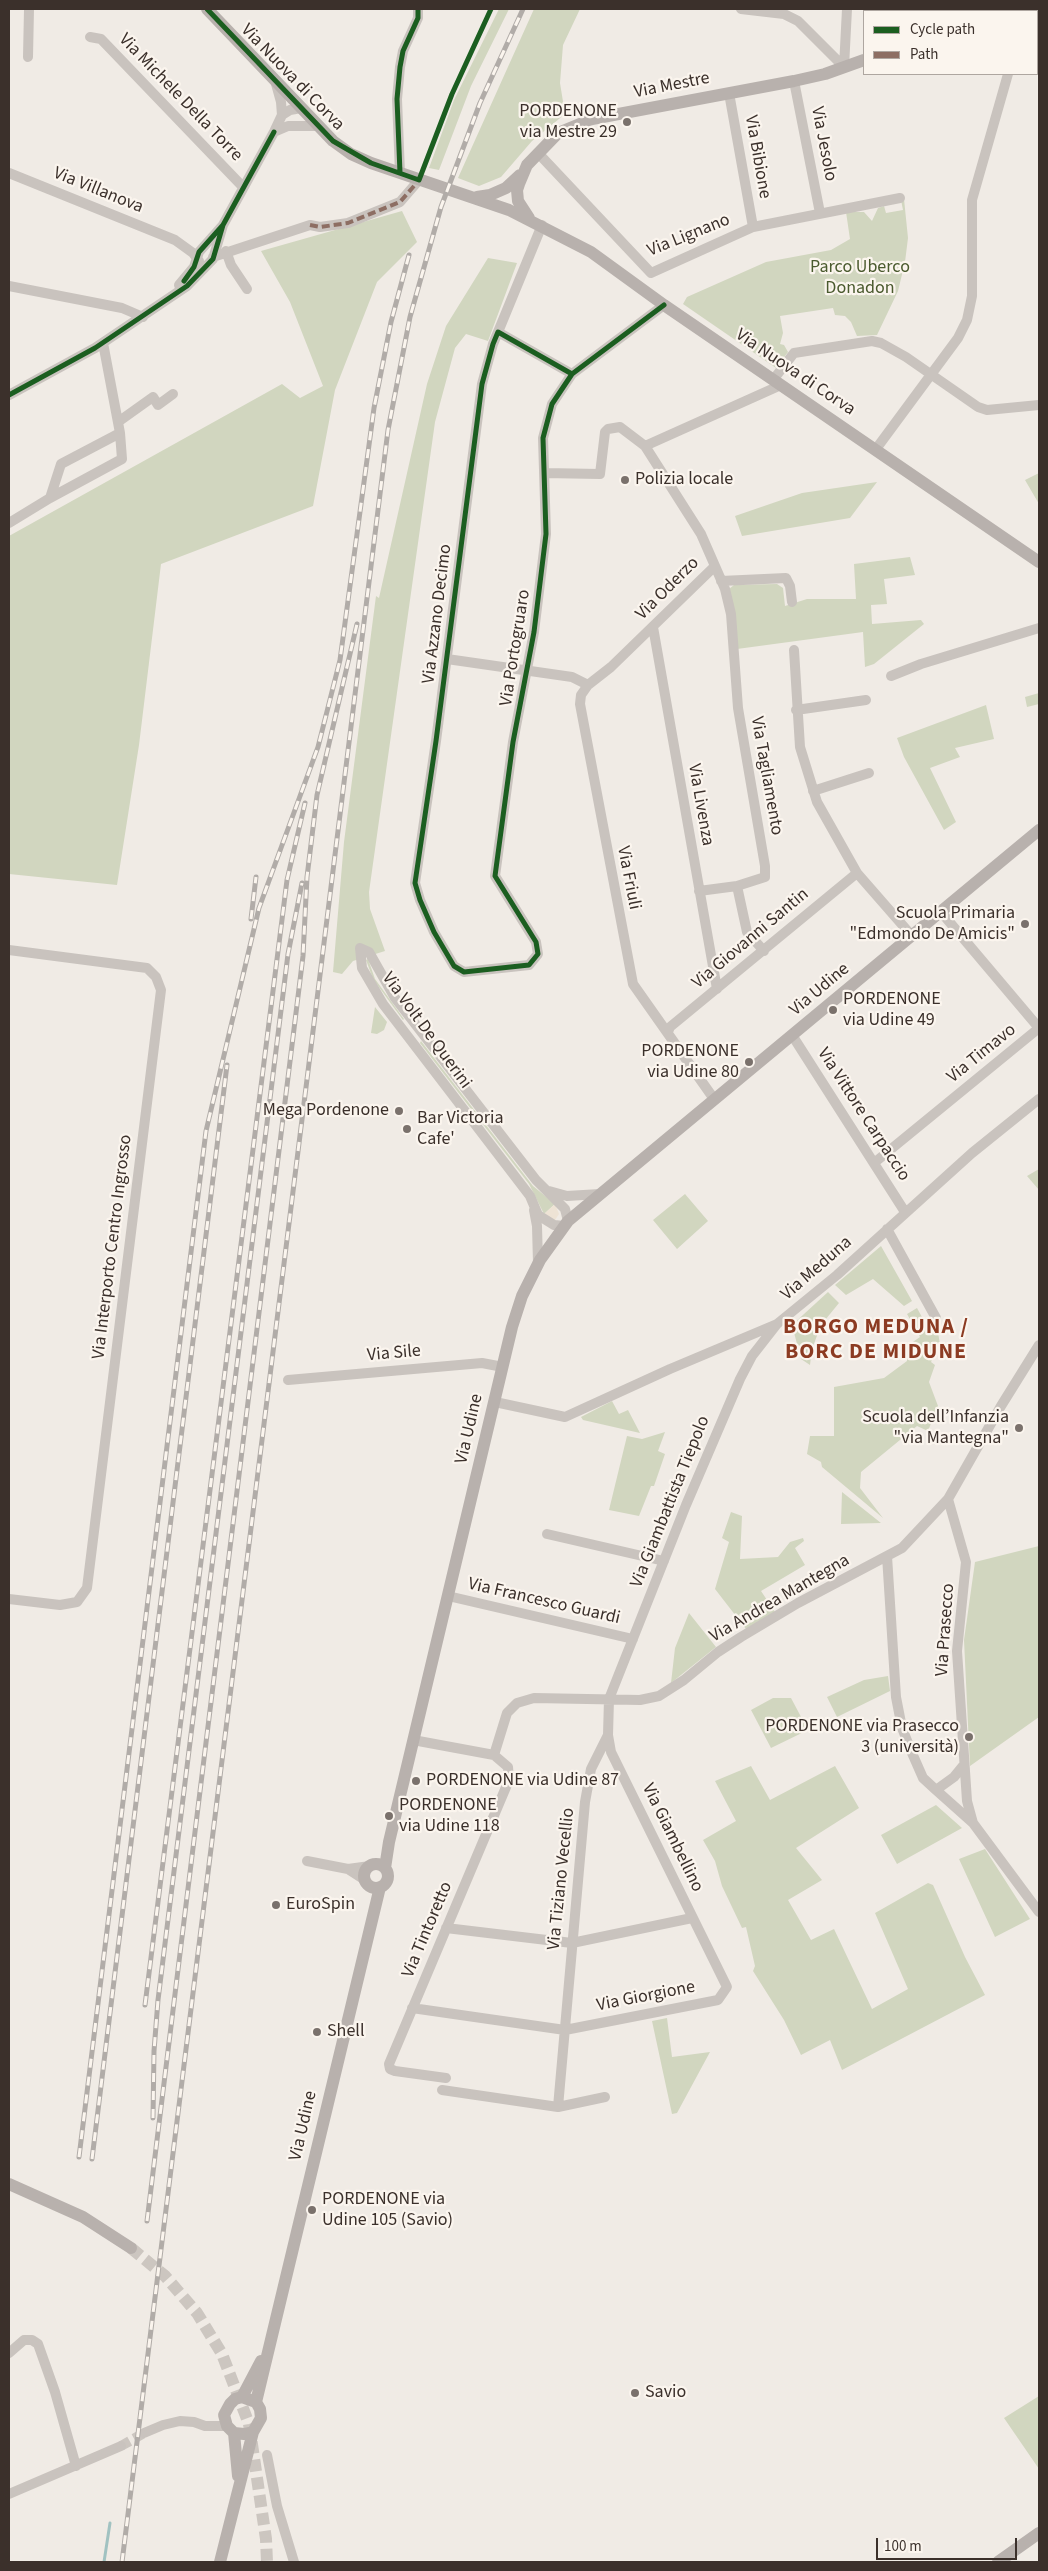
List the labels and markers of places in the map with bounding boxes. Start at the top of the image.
place label: PORDENONE via Mestre 29 [519,101,617,144]
marker: PORDENONE via Mestre 29 [621,116,633,128]
place label: Polizia locale [635,469,733,491]
marker: Polizia locale [619,474,631,486]
place label: Scuola Primaria "Edmondo De Amicis" [850,903,1015,946]
marker: Scuola Primaria "Edmondo De Amicis" [1019,918,1031,930]
place label: PORDENONE via Udine 49 [843,989,941,1032]
marker: PORDENONE via Udine 49 [827,1004,839,1016]
place label: PORDENONE via Udine 80 [641,1041,739,1084]
marker: PORDENONE via Udine 80 [743,1056,755,1068]
place label: Mega Pordenone [263,1100,389,1122]
marker: Mega Pordenone [393,1105,405,1117]
place label: Bar Victoria Cafe' [417,1108,504,1150]
marker: Bar Victoria Cafe' [401,1123,413,1135]
place label: Scuola dell’Infanzia "via Mantegna" [862,1407,1009,1450]
marker: Scuola dell’Infanzia "via Mantegna" [1013,1422,1025,1434]
place label: PORDENONE via Prasecco 3 (università) [765,1716,959,1758]
marker: PORDENONE via Prasecco 3 (università) [963,1731,975,1743]
place label: PORDENONE via Udine 87 [426,1770,619,1792]
marker: PORDENONE via Udine 87 [410,1775,422,1787]
place label: PORDENONE via Udine 118 [399,1795,500,1838]
marker: PORDENONE via Udine 118 [383,1810,395,1822]
place label: EuroSpin [286,1894,355,1916]
marker: EuroSpin [270,1899,282,1911]
place label: Shell [327,2021,365,2043]
marker: Shell [311,2026,323,2038]
place label: PORDENONE via Udine 105 (Savio) [322,2189,453,2232]
marker: PORDENONE via Udine 105 (Savio) [306,2204,318,2216]
place label: Savio [645,2382,686,2404]
marker: Savio [629,2387,641,2399]

